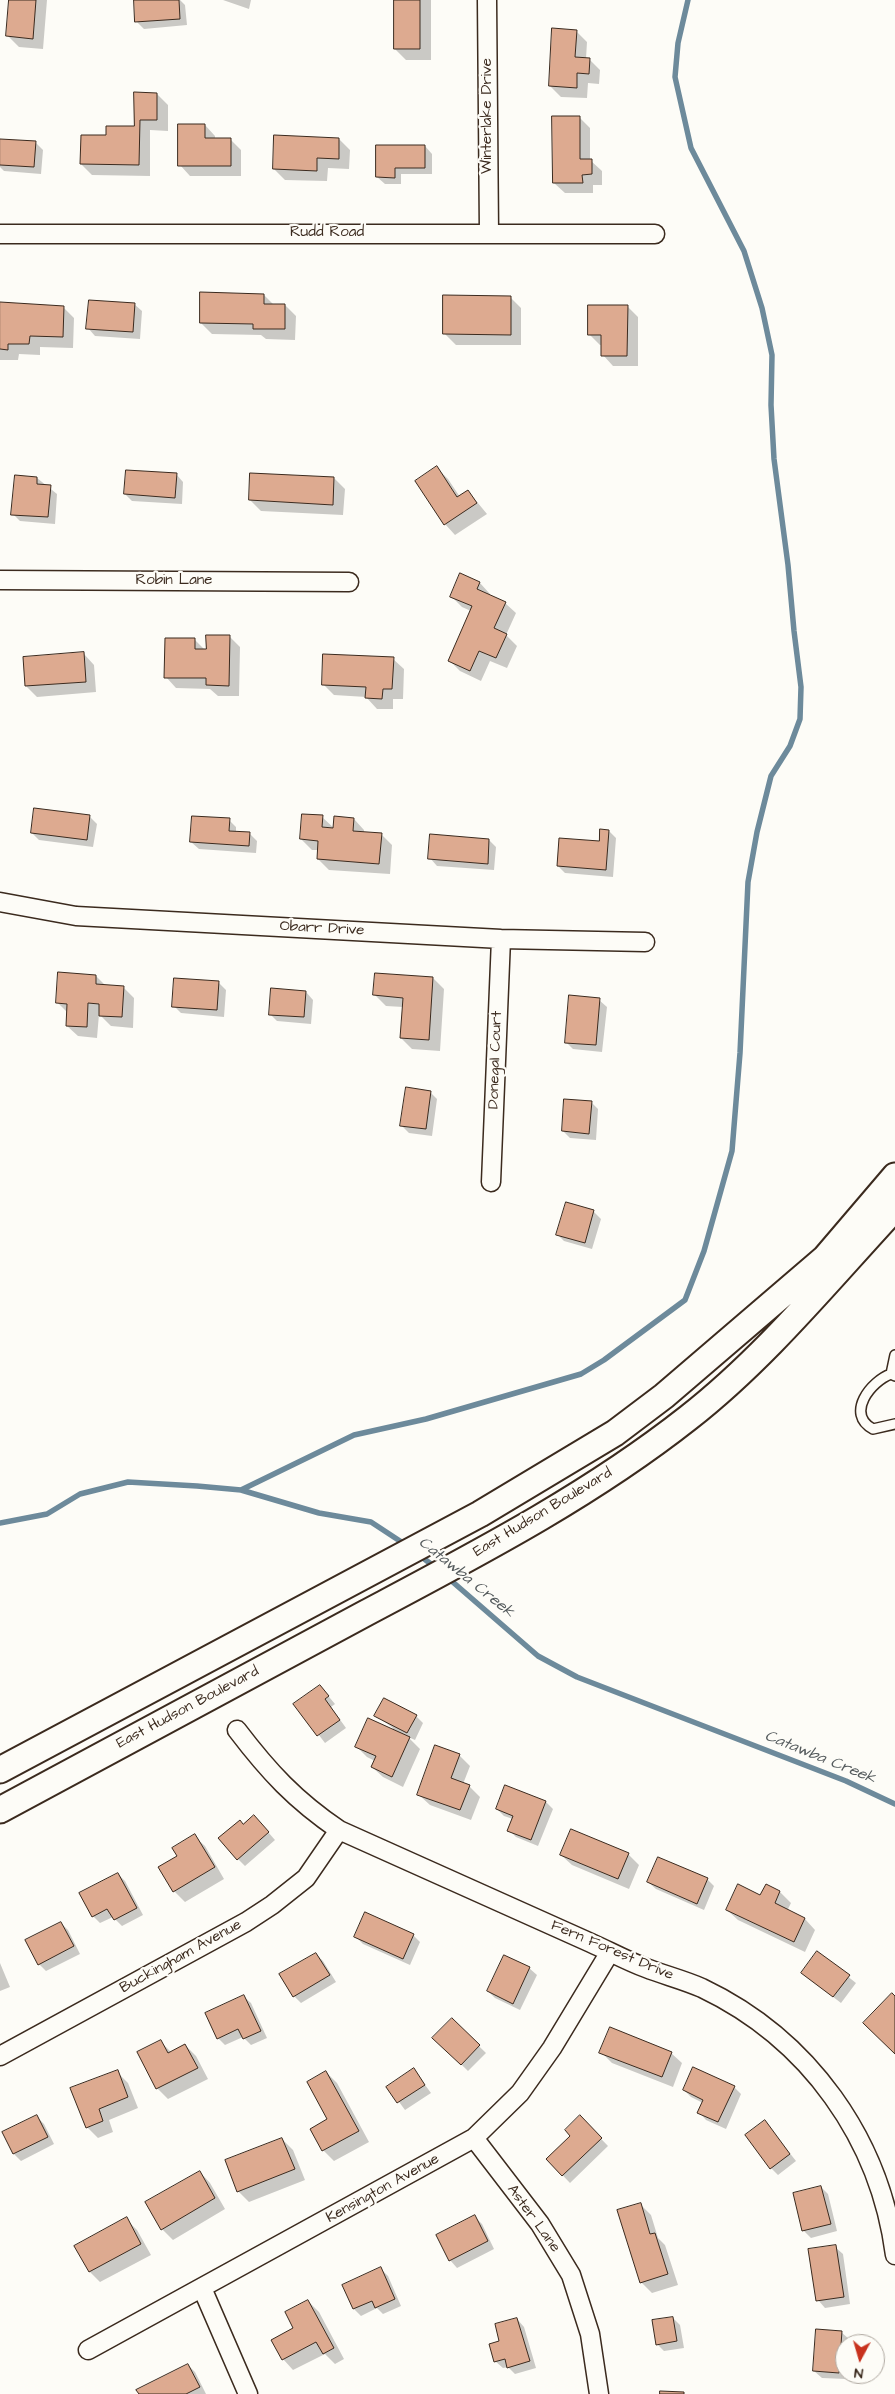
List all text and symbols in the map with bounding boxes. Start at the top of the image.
street label: Winterlake Drive [479,58,497,174]
street label: Rudd Road [290,224,364,242]
street label: Robin Lane [136,572,212,590]
street label: Obarr Drive [279,918,365,940]
street label: Donegal Court [485,1010,507,1110]
street label: East Hudson Boulevard [470,1464,616,1562]
water label: Catawba Creek [414,1533,518,1623]
street label: East Hudson Boulevard [114,1663,262,1753]
water label: Catawba Creek [762,1727,878,1789]
street label: Buckingham Avenue [117,1916,245,1998]
street label: Fern Forest Drive [548,1917,676,1985]
street label: Kensington Avenue [323,2150,443,2228]
street label: Aster Lane [502,2182,564,2256]
north arrow [835,2334,885,2384]
text: N [853,2363,864,2383]

